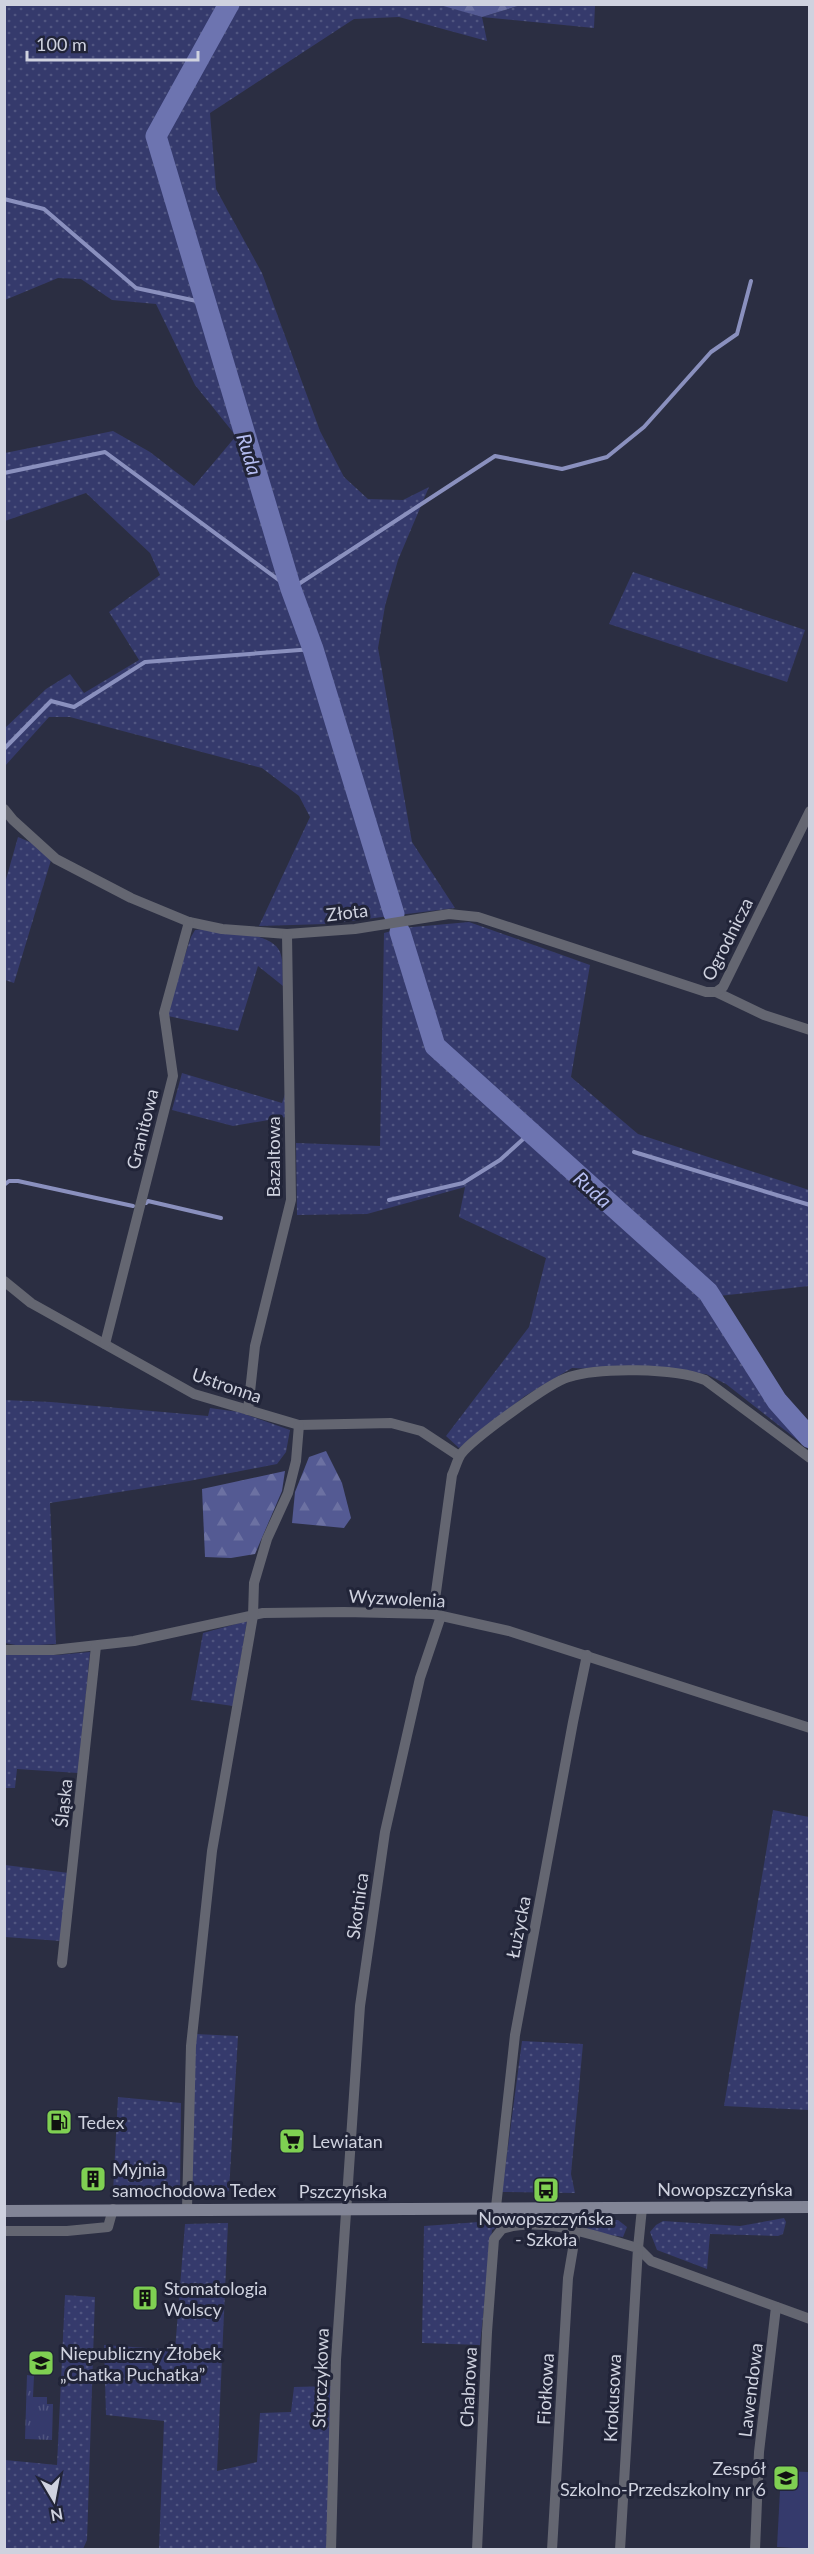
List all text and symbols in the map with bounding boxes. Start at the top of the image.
scale bar [27,24,198,62]
text: 100 m [36,33,87,55]
water label: Ruda [232,430,268,478]
street label: Ogrodnicza [697,894,757,984]
street label: Złota [325,899,369,925]
street label: Granitowa [121,1086,163,1172]
street label: Bazaltowa [262,1116,284,1198]
water label: Ruda [569,1166,617,1212]
street label: Ustronna [189,1363,265,1407]
street label: Wyzwolenia [348,1584,446,1612]
street label: Śląska [50,1778,76,1828]
street label: Skotnica [341,1871,373,1941]
street label: Łużycka [501,1894,535,1960]
fuel station icon: Tedex [44,2107,74,2137]
place label: Tedex [78,2111,124,2133]
supermarket icon: Lewiatan [277,2126,307,2156]
place label: Lewiatan [312,2130,383,2152]
place label: Myjnia samochodowa Tedex [112,2158,276,2201]
building icon: Myjnia samochodowa Tedex [78,2164,108,2194]
bus stop icon: Nowopszczyńska - Szkoła [531,2175,561,2205]
street label: Nowopszczyńska [657,2178,793,2200]
street label: Pszczyńska [299,2180,387,2202]
place label: Nowopszczyńska - Szkoła [478,2207,614,2250]
place label: Stomatologia Wolscy [164,2277,267,2320]
building icon: Stomatologia Wolscy [130,2283,160,2313]
street label: Storczykowa [307,2328,333,2428]
place label: Niepubliczny Żłobek „Chatka Puchatka” [60,2342,222,2385]
street label: Lawendowa [733,2342,767,2438]
street label: Chabrowa [455,2346,481,2428]
school or university icon: Niepubliczny Żłobek „Chatka Puchatka” [26,2348,56,2378]
street label: Fiołkowa [532,2353,558,2425]
street label: Krokusowa [599,2353,625,2443]
place label: Zespół Szkolno-Przedszkolny nr 6 [560,2457,766,2500]
school or university icon: Zespół Szkolno-Przedszkolny nr 6 [771,2463,801,2493]
north arrow [24,2470,84,2530]
text: N [49,2505,64,2526]

